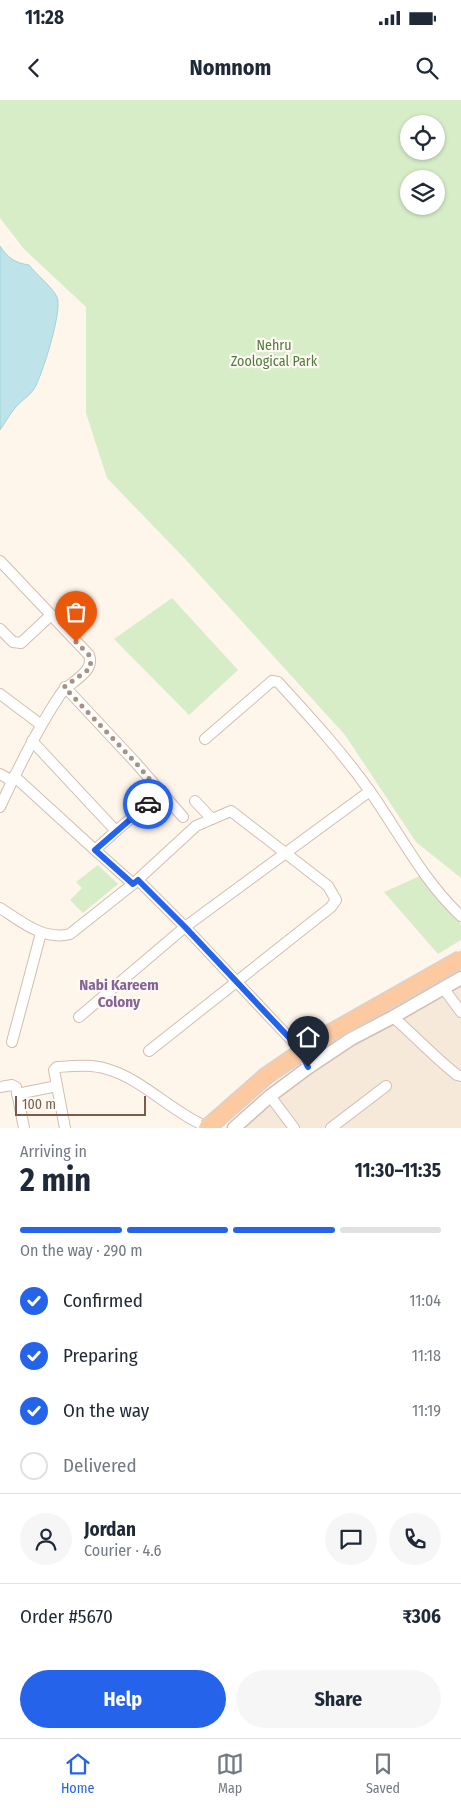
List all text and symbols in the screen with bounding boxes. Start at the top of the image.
text: 11:28 [25,6,64,29]
icon: back [20,54,48,82]
text: Nomnom [190,54,271,81]
icon: search [413,54,441,82]
map controls [400,115,445,215]
button: locate [400,115,445,160]
button: layers [400,170,445,215]
park label: Nehru Zoological Park [231,337,318,370]
pin [55,591,97,642]
icon: bag [62,598,90,626]
courier [123,779,173,829]
icon: car [134,790,162,818]
district label: Nabi Kareem Colony [79,976,159,1011]
pin [287,1016,329,1067]
icon: home [294,1023,322,1051]
scale bar [15,1093,146,1116]
text: 100 m [22,1096,56,1113]
text: Arriving in [20,1142,87,1161]
text: 11:30–11:35 [355,1159,441,1182]
text: 2 min [20,1161,91,1199]
text: On the way · 290 m [20,1241,143,1260]
icon: check [20,1287,48,1315]
text: Confirmed [63,1289,143,1312]
text: 11:04 [409,1291,441,1310]
icon: check [20,1342,48,1370]
text: Preparing [63,1344,138,1367]
text: 11:18 [412,1346,441,1365]
icon: check [20,1397,48,1425]
text: On the way [63,1399,149,1422]
text: 11:19 [412,1401,441,1420]
text: Delivered [63,1454,137,1477]
button: person [20,1513,72,1565]
button: chat [325,1513,377,1565]
button: phone [389,1513,441,1565]
text: Jordan [84,1518,136,1541]
text: Courier · 4.6 [84,1541,162,1560]
text: Order #5670 [20,1605,113,1628]
text: ₹306 [402,1605,441,1628]
button: Help [20,1670,226,1728]
button: Share [236,1670,441,1728]
tab: Home [61,1750,94,1797]
tab: Map [216,1750,244,1797]
tab: Saved [366,1750,400,1797]

